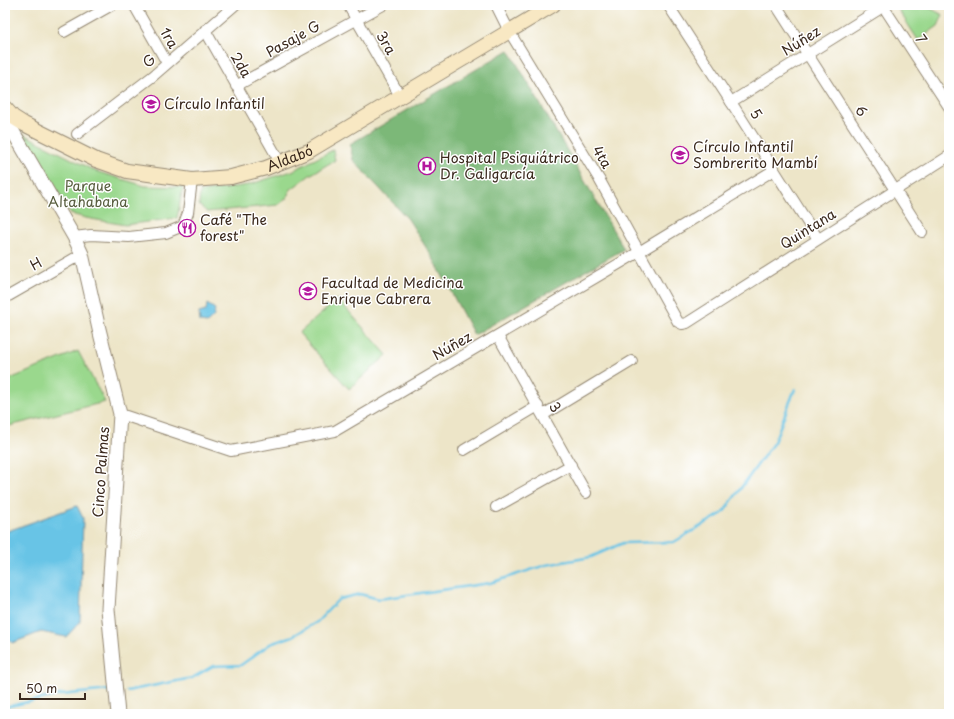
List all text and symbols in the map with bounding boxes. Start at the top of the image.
street label: Pasaje G [262,15,324,62]
street label: Núñez [777,20,824,61]
street label: 1ra [155,23,184,53]
street label: 3ra [371,27,402,59]
street label: 7 [910,30,932,48]
street label: 2da [226,48,257,82]
street label: G [137,49,160,72]
place label: Círculo Infantil [164,93,265,114]
school or university icon: Círculo Infantil [141,94,161,114]
street label: 6 [850,101,873,121]
street label: 5 [745,104,768,123]
place label: Círculo Infantil Sombrerito Mambí [693,136,817,173]
street label: Aldabó [263,139,316,177]
street label: 4ta [587,141,618,172]
school or university icon: Círculo Infantil Sombrerito Mambí [670,145,690,165]
place label: Hospital Psiquiátrico Dr. Galigarcía [440,147,579,184]
hospital icon: Hospital Psiquiátrico Dr. Galigarcía [417,156,437,176]
park label: Parque Altahabana [48,175,128,212]
street label: Quintana [776,203,840,254]
place label: Café "The forest" [200,209,267,246]
restaurant icon: Café "The forest" [177,218,197,238]
street label: H [26,252,46,275]
place label: Facultad de Medicina Enrique Cabrera [321,272,464,309]
school or university icon: Facultad de Medicina Enrique Cabrera [298,281,318,301]
street label: Núñez [428,326,476,365]
street label: 3 [544,398,567,416]
street label: Cinco Palmas [87,426,114,518]
scale bar [20,675,85,701]
text: 50 m [26,679,57,697]

